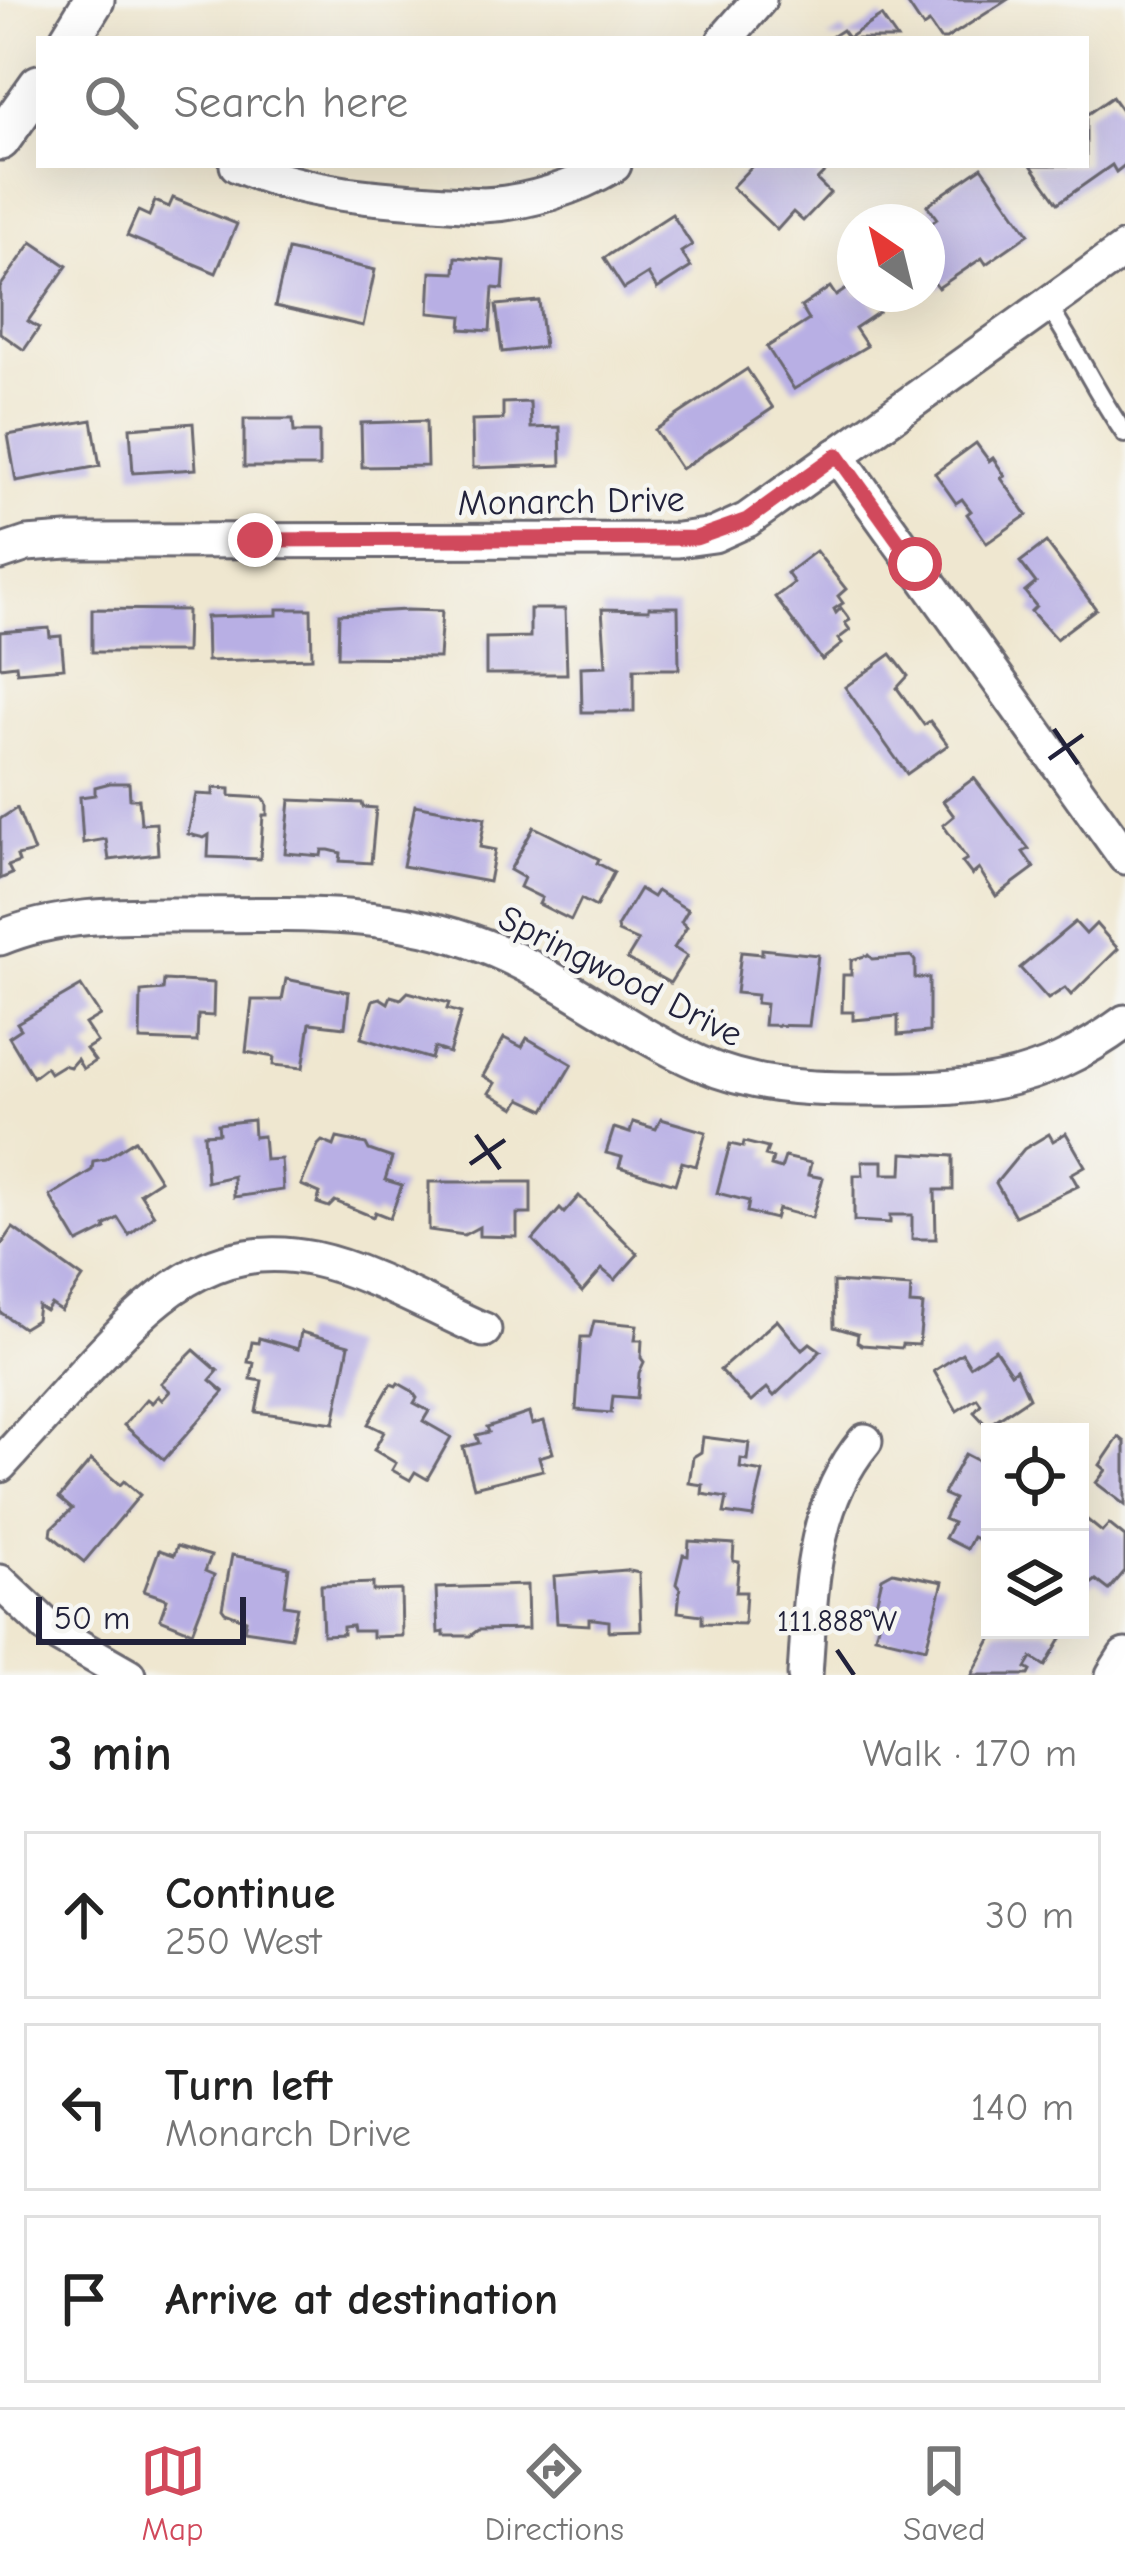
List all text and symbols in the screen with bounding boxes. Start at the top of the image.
search box [36,36,1089,168]
icon: search [78,69,144,135]
text: Search here [174,76,408,128]
north arrow [837,204,945,312]
street label: Monarch Drive [457,479,685,524]
route end [228,513,282,567]
route start [888,537,942,591]
street label: Springwood Drive [492,897,749,1055]
map controls [981,1423,1089,1639]
button: locate [981,1423,1089,1531]
button: layers [981,1531,1089,1639]
scale bar [36,1591,246,1644]
text: 50 m [54,1599,130,1637]
text: 111.888°W [777,1604,897,1639]
text: 3 min [48,1724,172,1783]
text: Walk · 170 m [862,1731,1077,1776]
text: Continue [165,1867,335,1919]
icon: ahead [51,1882,117,1948]
text: 30 m [985,1893,1074,1938]
text: 250 West [165,1919,321,1964]
text: Turn left [165,2059,332,2111]
icon: left [51,2074,117,2140]
text: 140 m [971,2085,1074,2130]
text: Monarch Drive [165,2111,411,2156]
icon: arrive [51,2266,117,2332]
text: Arrive at destination [165,2273,558,2325]
tab: Map [140,2438,206,2548]
tab: Directions [485,2438,624,2548]
tab: Saved [903,2438,985,2548]

